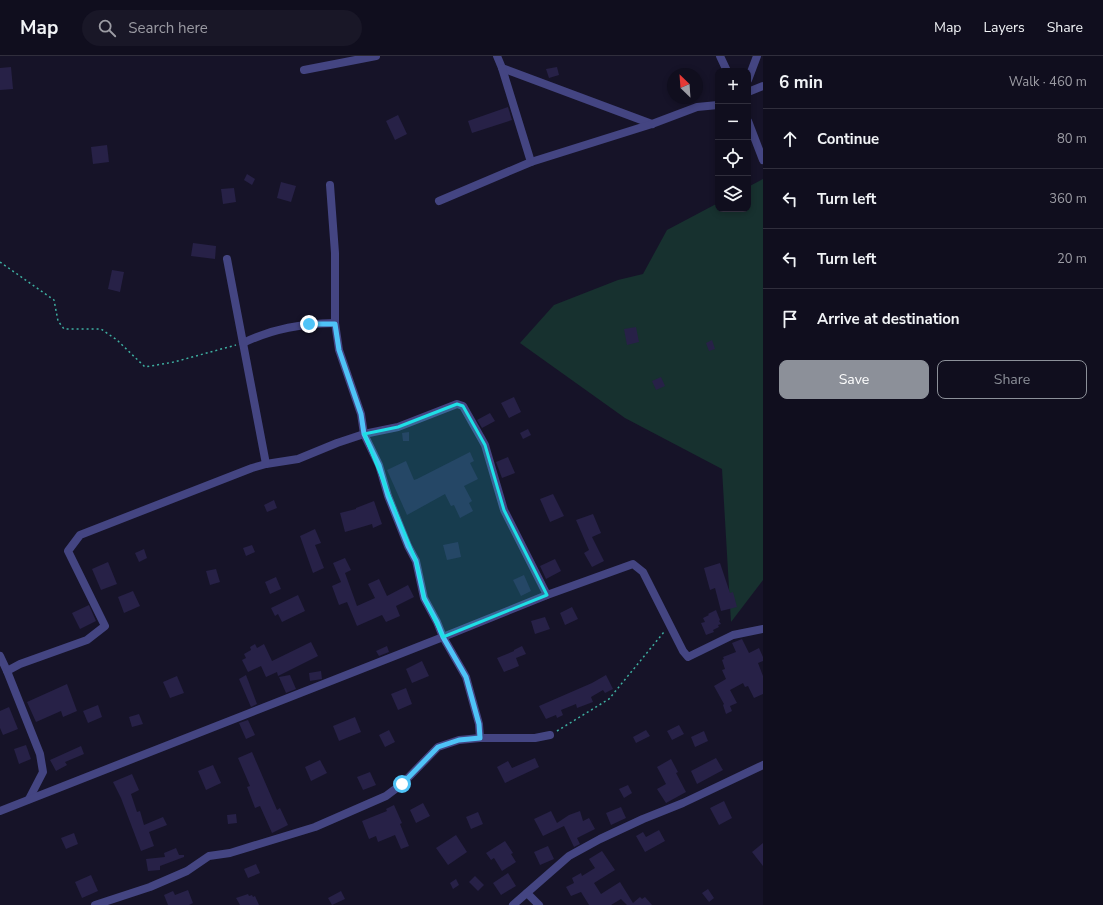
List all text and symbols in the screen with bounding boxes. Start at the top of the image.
search box [82,10,362,46]
text: Map [20,15,58,41]
icon: search [96,17,118,39]
text: Search here [128,18,208,38]
text: Map [934,18,961,37]
text: Layers [983,18,1025,37]
text: Share [1047,18,1083,37]
north arrow [667,68,703,104]
map controls [715,68,751,212]
button: + [715,68,751,104]
text: 6 min [779,71,823,94]
text: Walk · 460 m [1009,73,1087,91]
button: − [715,104,751,140]
icon: ahead [779,128,801,150]
text: Continue [817,129,879,149]
text: 80 m [1057,130,1087,148]
button: locate [715,140,751,176]
button: layers [715,176,751,212]
icon: left [779,188,801,210]
text: Turn left [817,189,876,209]
text: 360 m [1049,190,1087,208]
icon: left [779,248,801,270]
text: Turn left [817,249,876,269]
text: 20 m [1057,250,1087,268]
icon: arrive [779,308,801,330]
text: Arrive at destination [817,309,960,329]
route end [300,315,318,333]
button: Save [779,360,929,399]
button: Share [937,360,1087,399]
route start [393,775,411,793]

